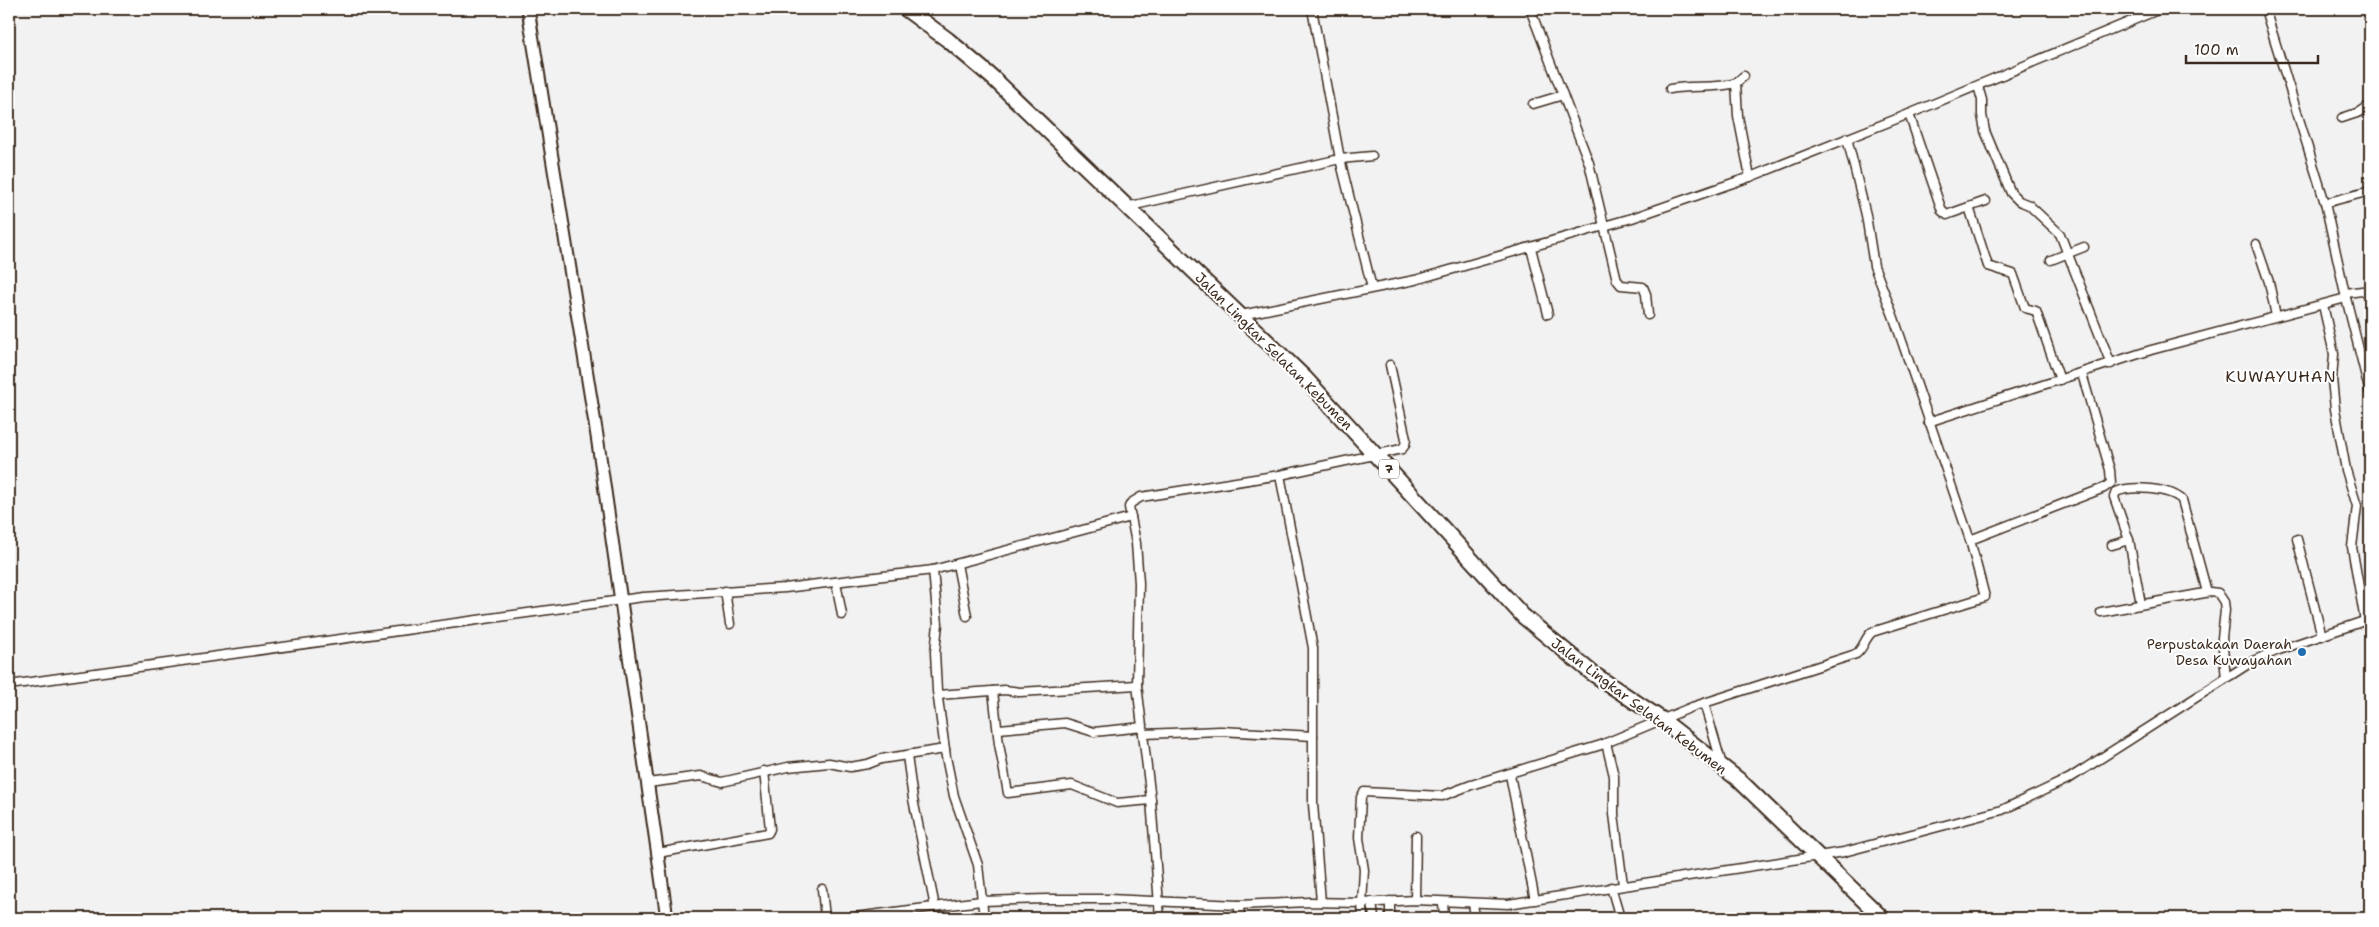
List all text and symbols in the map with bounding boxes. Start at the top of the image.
scale bar [2186,32,2319,64]
text: 100 m [2194,40,2239,60]
street label: Jalan Lingkar Selatan Kebumen [1191,268,1357,434]
district label: KUWAYUHAN [2225,366,2337,387]
road number: 7 [1379,459,1399,478]
street label: Jalan Lingkar Selatan Kebumen [1547,634,1731,778]
place label: Perpustakaan Daerah Desa Kuwayahan [2147,635,2292,669]
marker: Perpustakaan Daerah Desa Kuwayahan [2296,646,2308,658]

